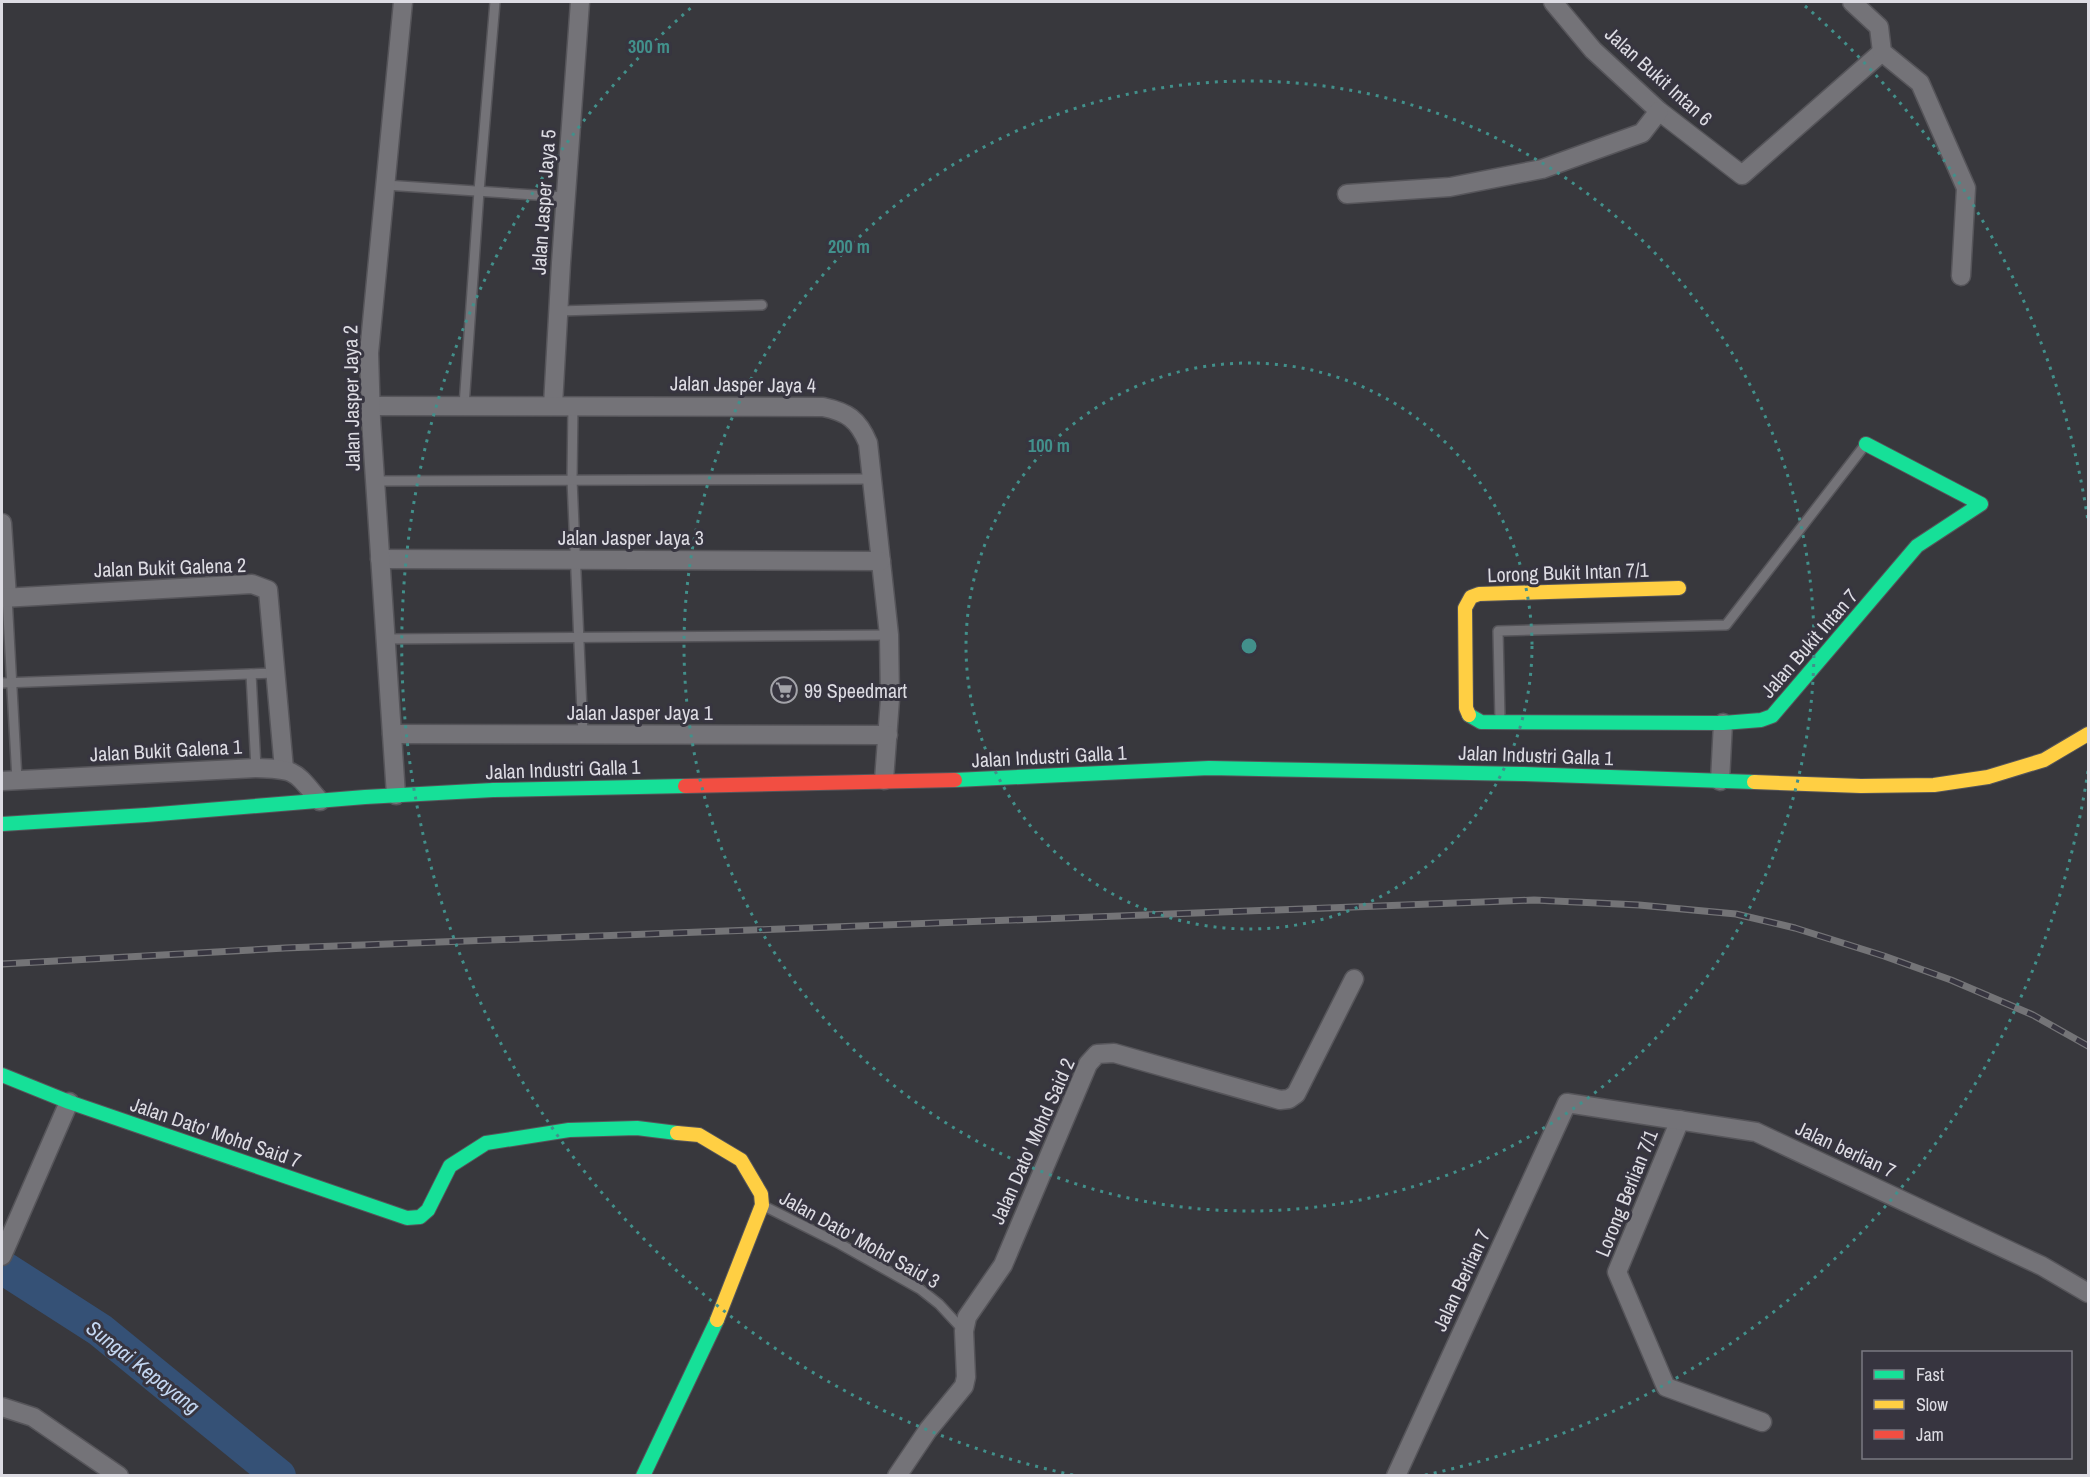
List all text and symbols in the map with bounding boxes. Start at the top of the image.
street label: Jalan Bukit Intan 6 [1599,21,1719,131]
text: 300 m [628,34,670,59]
street label: Jalan Jasper Jaya 5 [524,128,562,276]
text: 200 m [828,234,870,259]
street label: Jalan Jasper Jaya 2 [336,325,366,471]
street label: Jalan Jasper Jaya 4 [670,369,816,399]
text: 100 m [1028,433,1070,458]
street label: Jalan Jasper Jaya 3 [558,524,704,551]
street label: Jalan Bukit Galena 2 [93,551,247,583]
street label: Lorong Bukit Intan 7/1 [1487,556,1649,588]
street label: Jalan Bukit Intan 7 [1754,583,1864,703]
centre of rings [1239,636,1259,656]
supermarket icon: 99 Speedmart [769,675,799,705]
place label: 99 Speedmart [804,677,907,704]
street label: Jalan Jasper Jaya 1 [567,699,713,726]
street label: Jalan Bukit Galena 1 [89,733,243,767]
street label: Jalan Industri Galla 1 [971,738,1127,774]
street label: Jalan Industri Galla 1 [1458,739,1614,771]
street label: Jalan Industri Galla 1 [485,753,641,785]
street label: Jalan Dato' Mohd Said 2 [983,1054,1081,1228]
street label: Jalan Dato' Mohd Said 7 [127,1090,305,1174]
street label: Jalan berlian 7 [1792,1114,1900,1184]
street label: Lorong Berlian 7/1 [1588,1125,1664,1261]
street label: Jalan Dato' Mohd Said 3 [775,1184,945,1294]
street label: Jalan Berlian 7 [1426,1225,1496,1335]
water label: Sungai Kepayang [80,1313,206,1421]
legend [1862,1351,2072,1459]
text: Fast [1916,1362,1944,1387]
text: Slow [1916,1392,1948,1417]
text: Jam [1916,1422,1944,1447]

